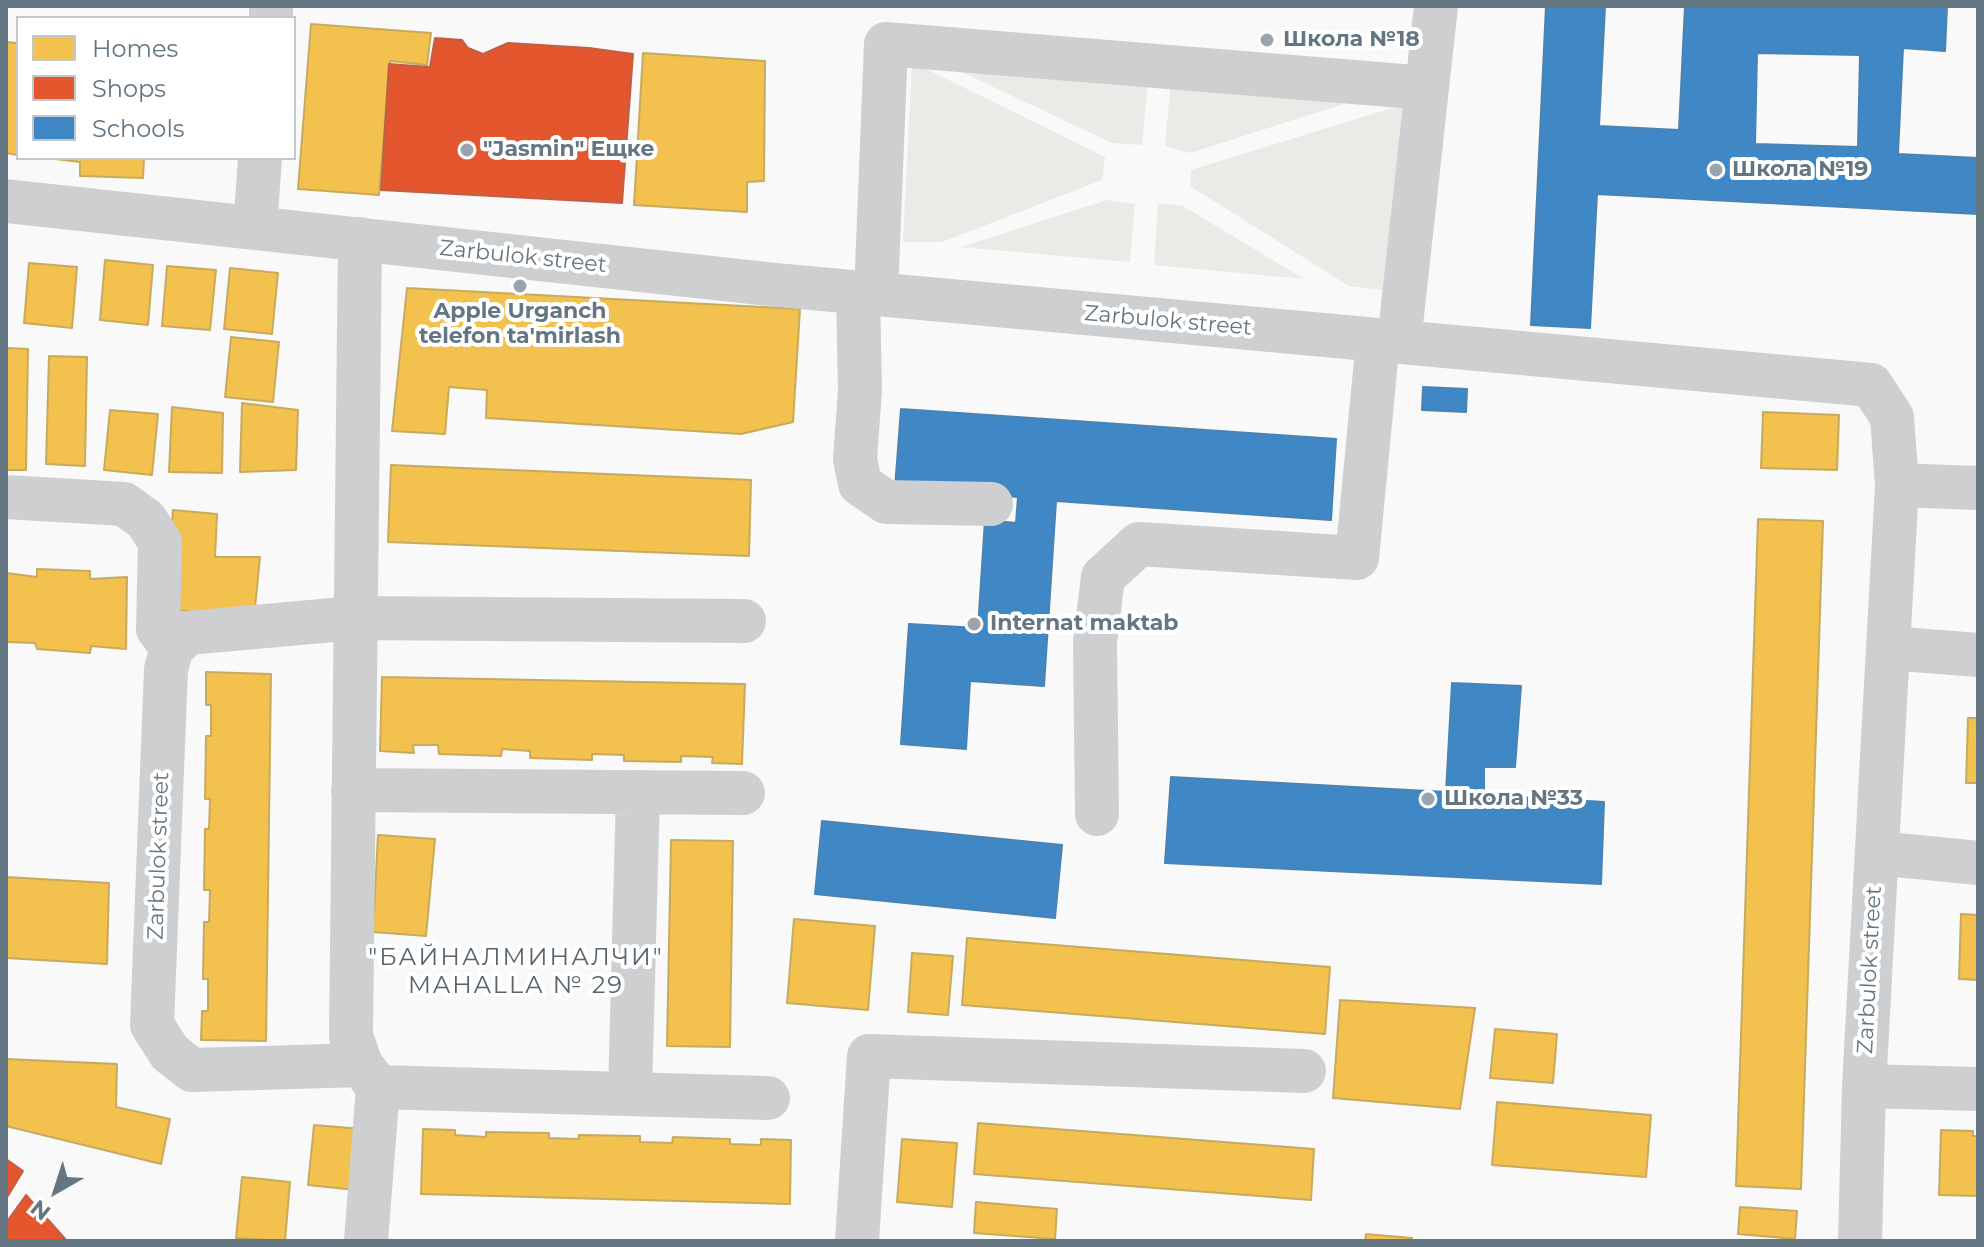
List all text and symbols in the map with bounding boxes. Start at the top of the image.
legend [16,16,296,160]
place label: Школа №18 [1283,27,1420,53]
marker: Школа №18 [1258,31,1276,49]
text: Homes [92,34,178,63]
text: Shops [92,74,166,103]
text: Schools [92,114,185,143]
place label: "Jasmin" Ещке [483,137,655,163]
marker: "Jasmin" Ещке [458,141,476,159]
place label: Школа №19 [1732,157,1868,183]
marker: Школа №19 [1707,161,1725,179]
street label: Zarbulok street [438,235,608,279]
marker: Apple Urganch telefon ta'mirlash [511,277,529,295]
place label: Apple Urganch telefon ta'mirlash [419,299,621,350]
street label: Zarbulok street [1083,301,1253,341]
place label: Internat maktab [990,611,1178,637]
marker: Internat maktab [965,615,983,633]
street label: Zarbulok street [143,772,175,940]
place label: Школа №33 [1444,786,1583,812]
marker: Школа №33 [1419,790,1437,808]
street label: Zarbulok street [1852,885,1888,1055]
district label: "БАЙНАЛМИНАЛЧИ" MAHALLA № 29 [368,944,664,1000]
north arrow [16,1151,96,1231]
text: N [25,1194,56,1226]

